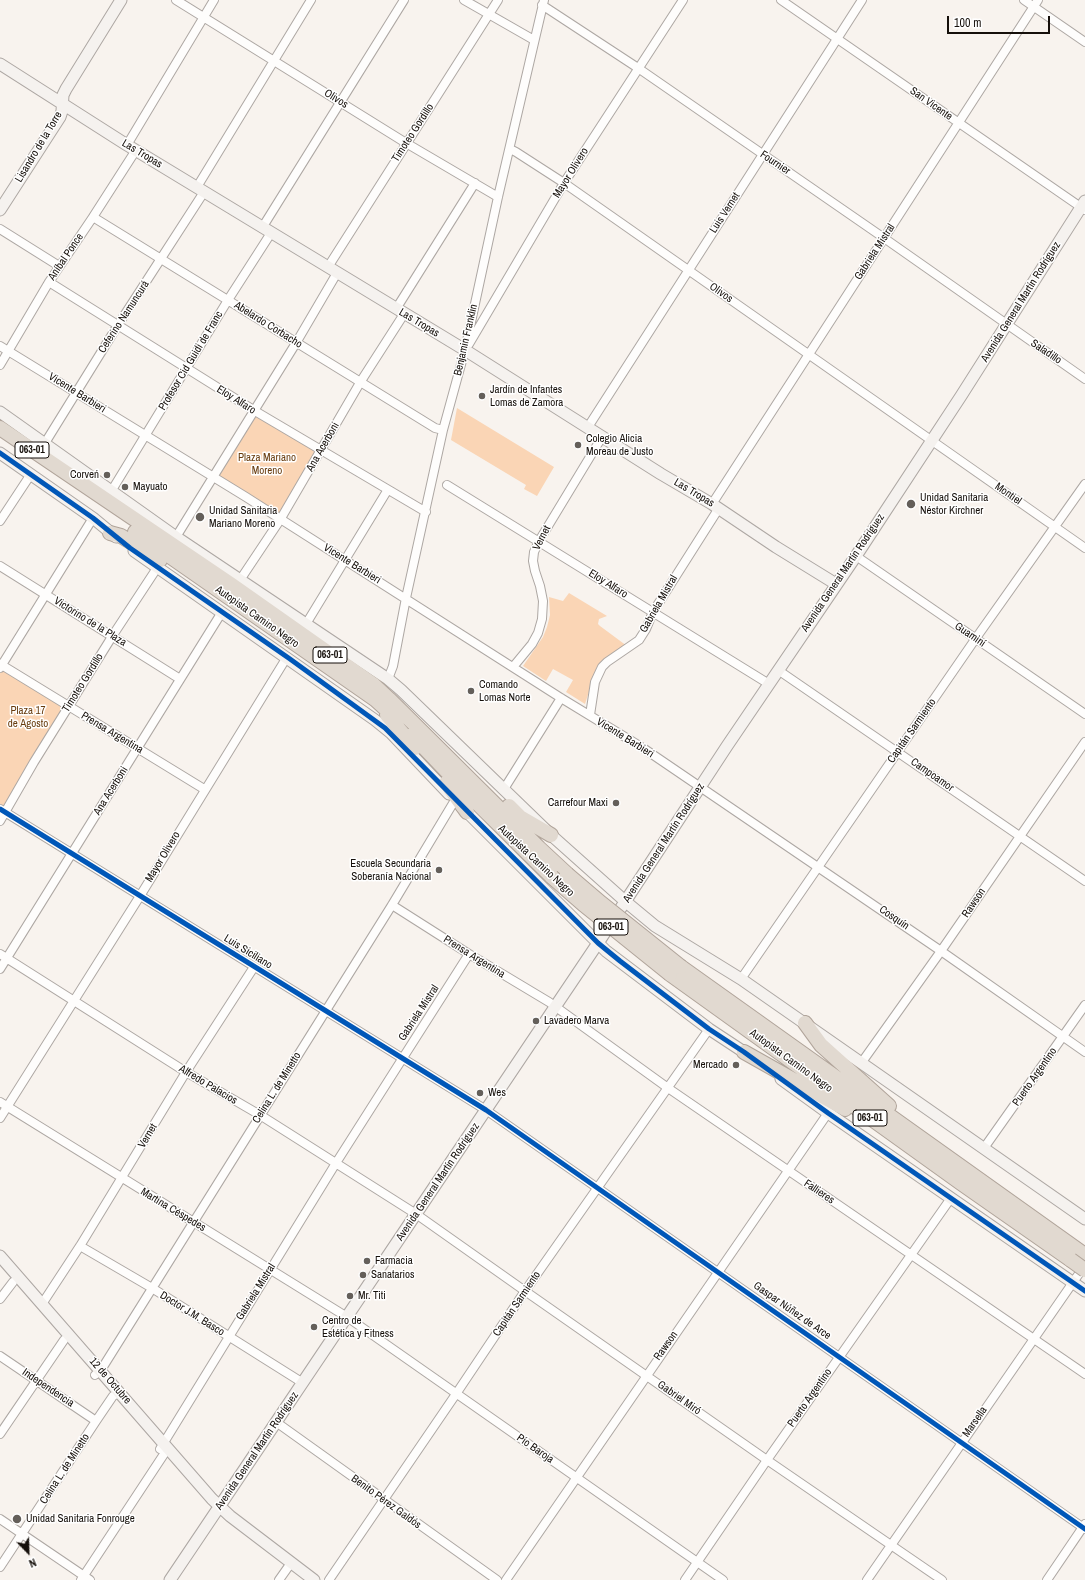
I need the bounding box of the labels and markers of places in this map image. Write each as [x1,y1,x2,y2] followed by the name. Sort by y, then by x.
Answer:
[490,383,563,409] place label: Jardín de Infantes Lomas de Zamora
[477,391,487,401] marker: Jardín de Infantes Lomas de Zamora
[586,432,653,458] place label: Colegio Alicia Moreau de Justo
[573,440,583,450] marker: Colegio Alicia Moreau de Justo
[70,468,99,482] place label: Corveń
[102,470,112,480] marker: Corveń
[133,480,168,494] place label: Mayuato
[120,482,130,492] marker: Mayuato
[920,491,988,517] place label: Unidad Sanitaria Néstor Kirchner
[905,498,917,510] marker: Unidad Sanitaria Néstor Kirchner
[209,504,277,530] place label: Unidad Sanitaria Mariano Moreno
[194,511,206,523] marker: Unidad Sanitaria Mariano Moreno
[479,678,531,704] place label: Comando Lomas Norte
[466,686,476,696] marker: Comando Lomas Norte
[548,796,608,810] place label: Carrefour Maxi
[611,798,621,808] marker: Carrefour Maxi
[350,857,431,883] place label: Escuela Secundaria Soberanía Nacional
[434,865,444,875] marker: Escuela Secundaria Soberanía Nacional
[544,1014,609,1028] place label: Lavadero Marva
[531,1016,541,1026] marker: Lavadero Marva
[693,1058,728,1072] place label: Mercado
[731,1060,741,1070] marker: Mercado
[488,1086,506,1100] place label: Wes
[475,1088,485,1098] marker: Wes
[375,1254,413,1268] place label: Farmacia
[362,1256,372,1266] marker: Farmacia
[371,1268,415,1282] place label: Sanatarios
[358,1270,368,1280] marker: Sanatarios
[358,1289,386,1303] place label: Mr. Titi
[345,1291,355,1301] marker: Mr. Titi
[322,1314,394,1340] place label: Centro de Estética y Fitness
[309,1322,319,1332] marker: Centro de Estética y Fitness
[26,1512,135,1526] place label: Unidad Sanitaria Fonrouge
[11,1513,23,1525] marker: Unidad Sanitaria Fonrouge

